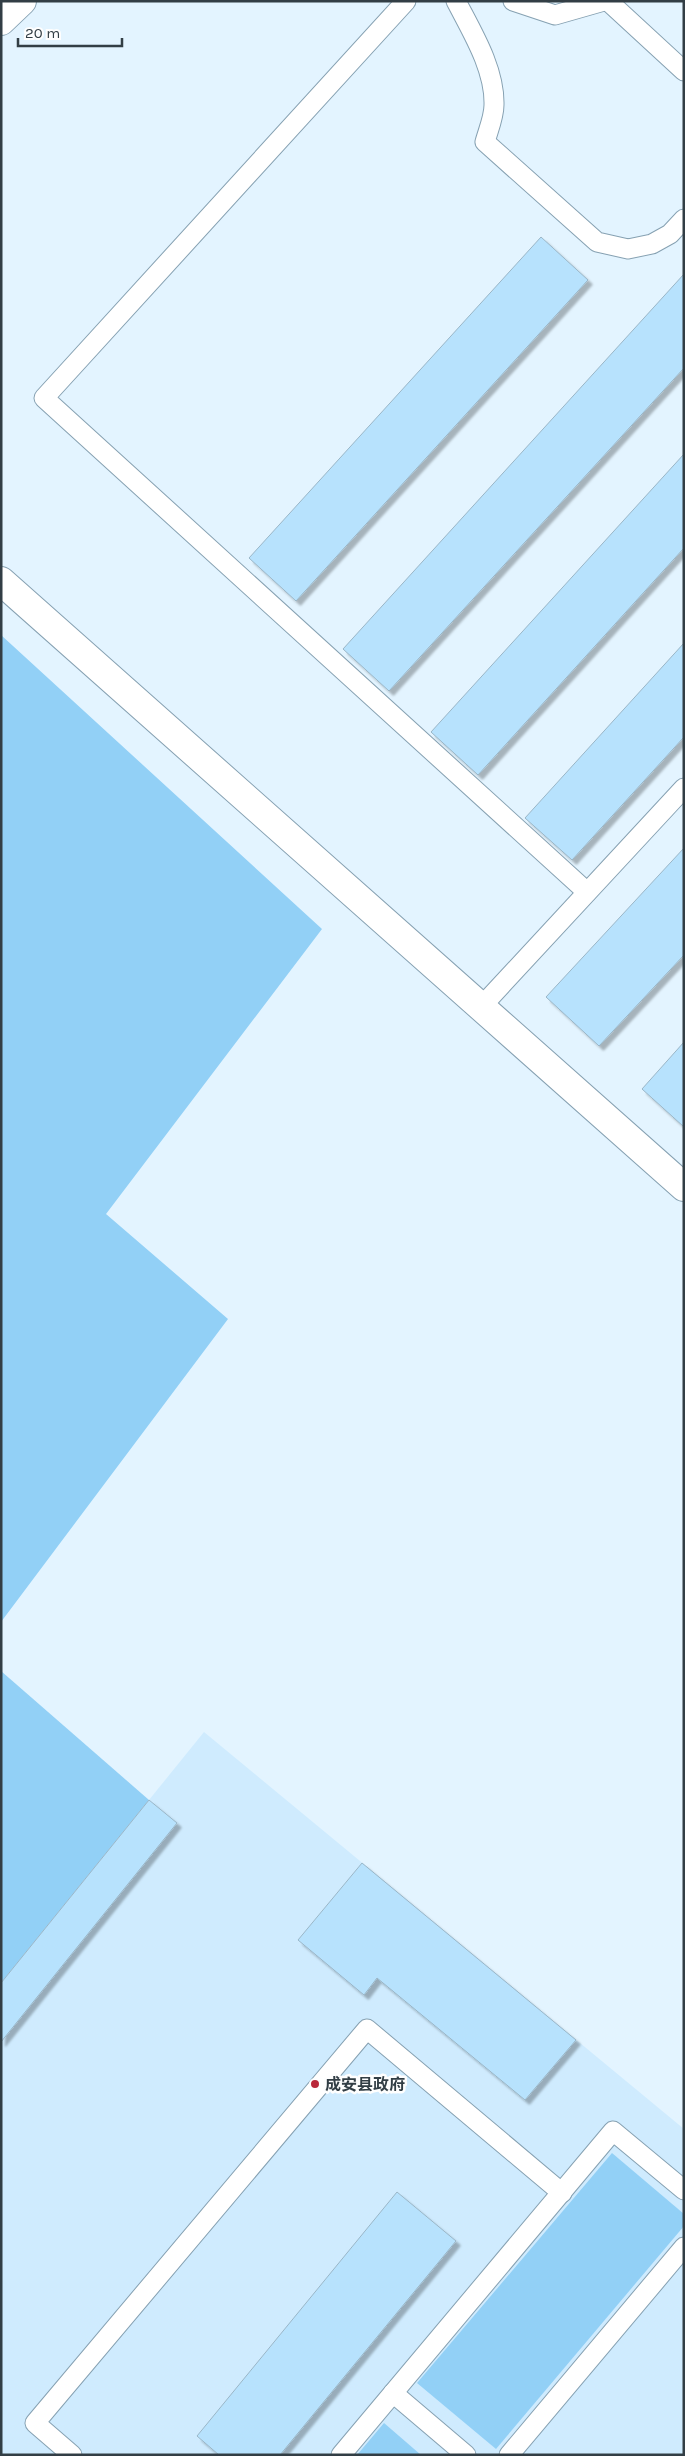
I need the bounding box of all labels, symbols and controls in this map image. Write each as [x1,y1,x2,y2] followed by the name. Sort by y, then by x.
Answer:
[18,15,121,47] scale bar
[25,24,60,42] text: 20 m
[325,2075,405,2094] place label: 成安县政府
[309,2078,321,2090] marker: 成安县政府

